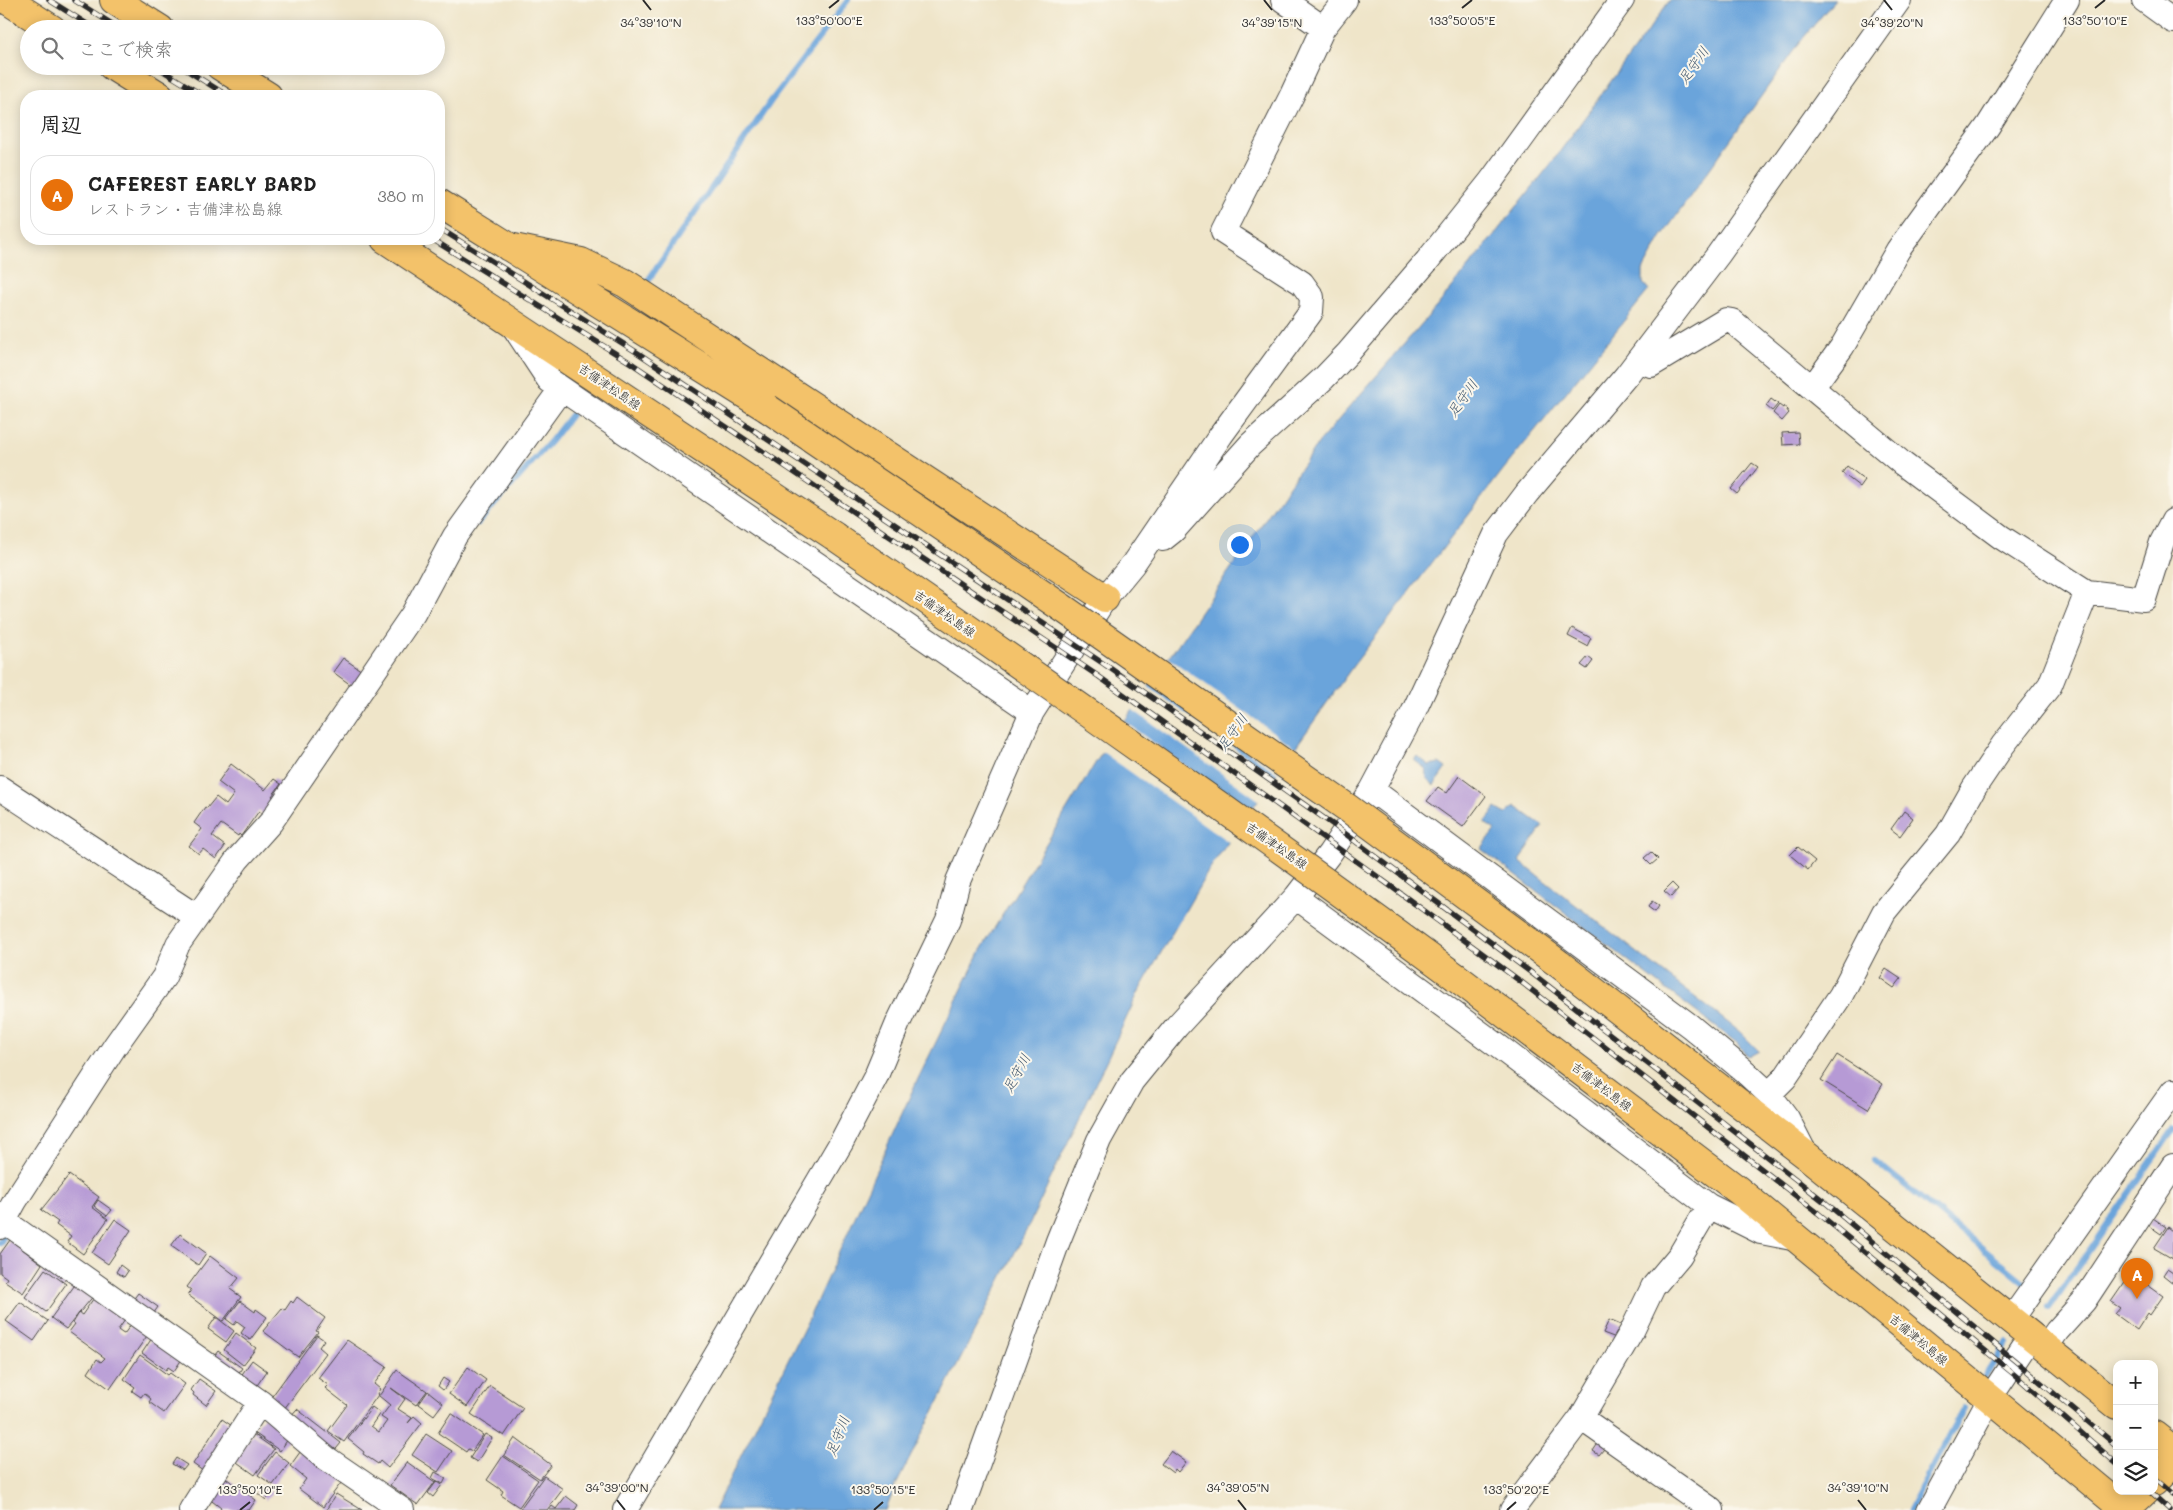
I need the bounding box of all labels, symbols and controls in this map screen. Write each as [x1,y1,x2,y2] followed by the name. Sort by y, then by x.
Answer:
[795,12,863,28] text: 133°50'00"E
[1429,12,1495,28] text: 133°50'05"E
[2063,12,2128,28] text: 133°50'10"E
[620,14,682,30] text: 34°39'10"N
[1242,14,1302,30] text: 34°39'15"N
[1861,14,1923,30] text: 34°39'20"N
[20,20,445,75] search box
[38,34,66,62] icon: search
[78,36,173,61] text: ここで検索
[1673,42,1713,88] water label: 足守川
[40,110,82,137] text: 周辺
[88,171,317,196] text: CAFEREST EARLY BARD
[51,185,63,206] text: A
[377,185,424,206] text: 380 m
[88,198,283,219] text: レストラン · 吉備津松島線
[576,359,644,413] street label: 吉備津松島線
[1442,375,1482,421] water label: 足守川
[1227,532,1253,558] your location
[911,586,979,640] street label: 吉備津松島線
[1212,709,1252,755] water label: 足守川
[1243,818,1311,872] street label: 吉備津松島線
[998,1050,1034,1096] water label: 足守川
[1568,1058,1636,1114] street label: 吉備津松島線
[2121,1258,2153,1299] pin: A
[1886,1310,1952,1368] street label: 吉備津松島線
[2113,1360,2158,1495] map controls
[2113,1360,2158,1405] button: +
[2113,1405,2158,1450] button: −
[821,1413,853,1459] water label: 足守川
[2113,1450,2158,1495] button: layers
[585,1479,649,1495] text: 34°39'00"N
[1207,1479,1269,1495] text: 34°39'05"N
[1827,1479,1889,1495] text: 34°39'10"N
[218,1481,283,1497] text: 133°50'10"E
[851,1481,915,1497] text: 133°50'15"E
[1483,1481,1549,1497] text: 133°50'20"E

